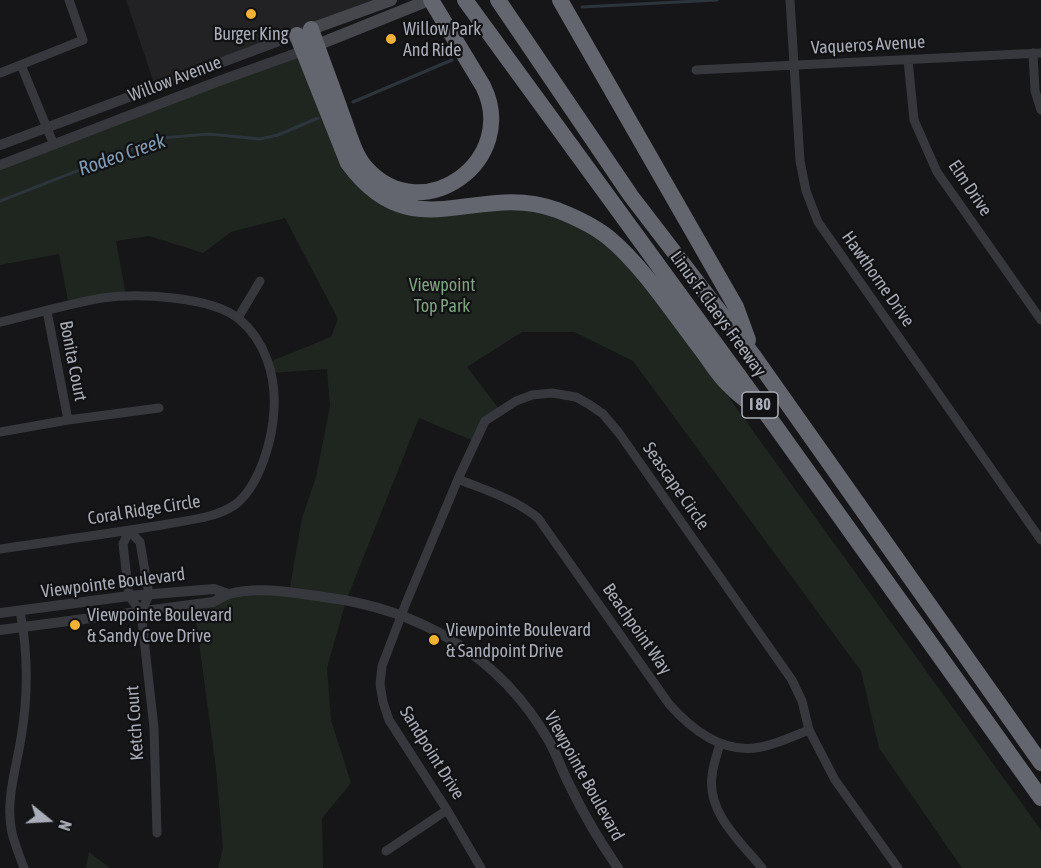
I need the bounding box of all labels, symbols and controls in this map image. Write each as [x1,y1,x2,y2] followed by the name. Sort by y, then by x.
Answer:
[244,7,258,21] marker: Burger King
[403,18,481,60] place label: Willow Park And Ride
[214,23,288,45] place label: Burger King
[810,31,926,59] street label: Vaqueros Avenue
[384,32,398,46] marker: Willow Park And Ride
[125,51,225,107] street label: Willow Avenue
[75,129,169,181] water label: Rodeo Creek
[943,156,997,220] street label: Elm Drive
[837,227,919,331] street label: Hawthorne Drive
[665,247,771,381] street label: Linus F. Claeys Freeway
[409,274,475,316] park label: Viewpoint Top Park
[55,319,91,403] street label: Bonita Court
[742,392,778,418] road number: I 80
[638,438,714,534] street label: Seascape Circle
[86,490,202,530] street label: Coral Ridge Circle
[40,563,186,603] street label: Viewpointe Boulevard
[598,579,676,679] street label: Beachpoint Way
[87,604,232,646] place label: Viewpointe Boulevard & Sandy Cove Drive
[68,618,82,632] marker: Viewpointe Boulevard & Sandy Cove Drive
[446,619,591,662] place label: Viewpointe Boulevard & Sandpoint Drive
[427,633,441,647] marker: Viewpointe Boulevard & Sandpoint Drive
[122,685,148,761] street label: Ketch Court
[395,702,469,804] street label: Sandpoint Drive
[539,707,629,845] street label: Viewpointe Boulevard
[18,790,78,850] north arrow
[55,818,75,833] text: N

